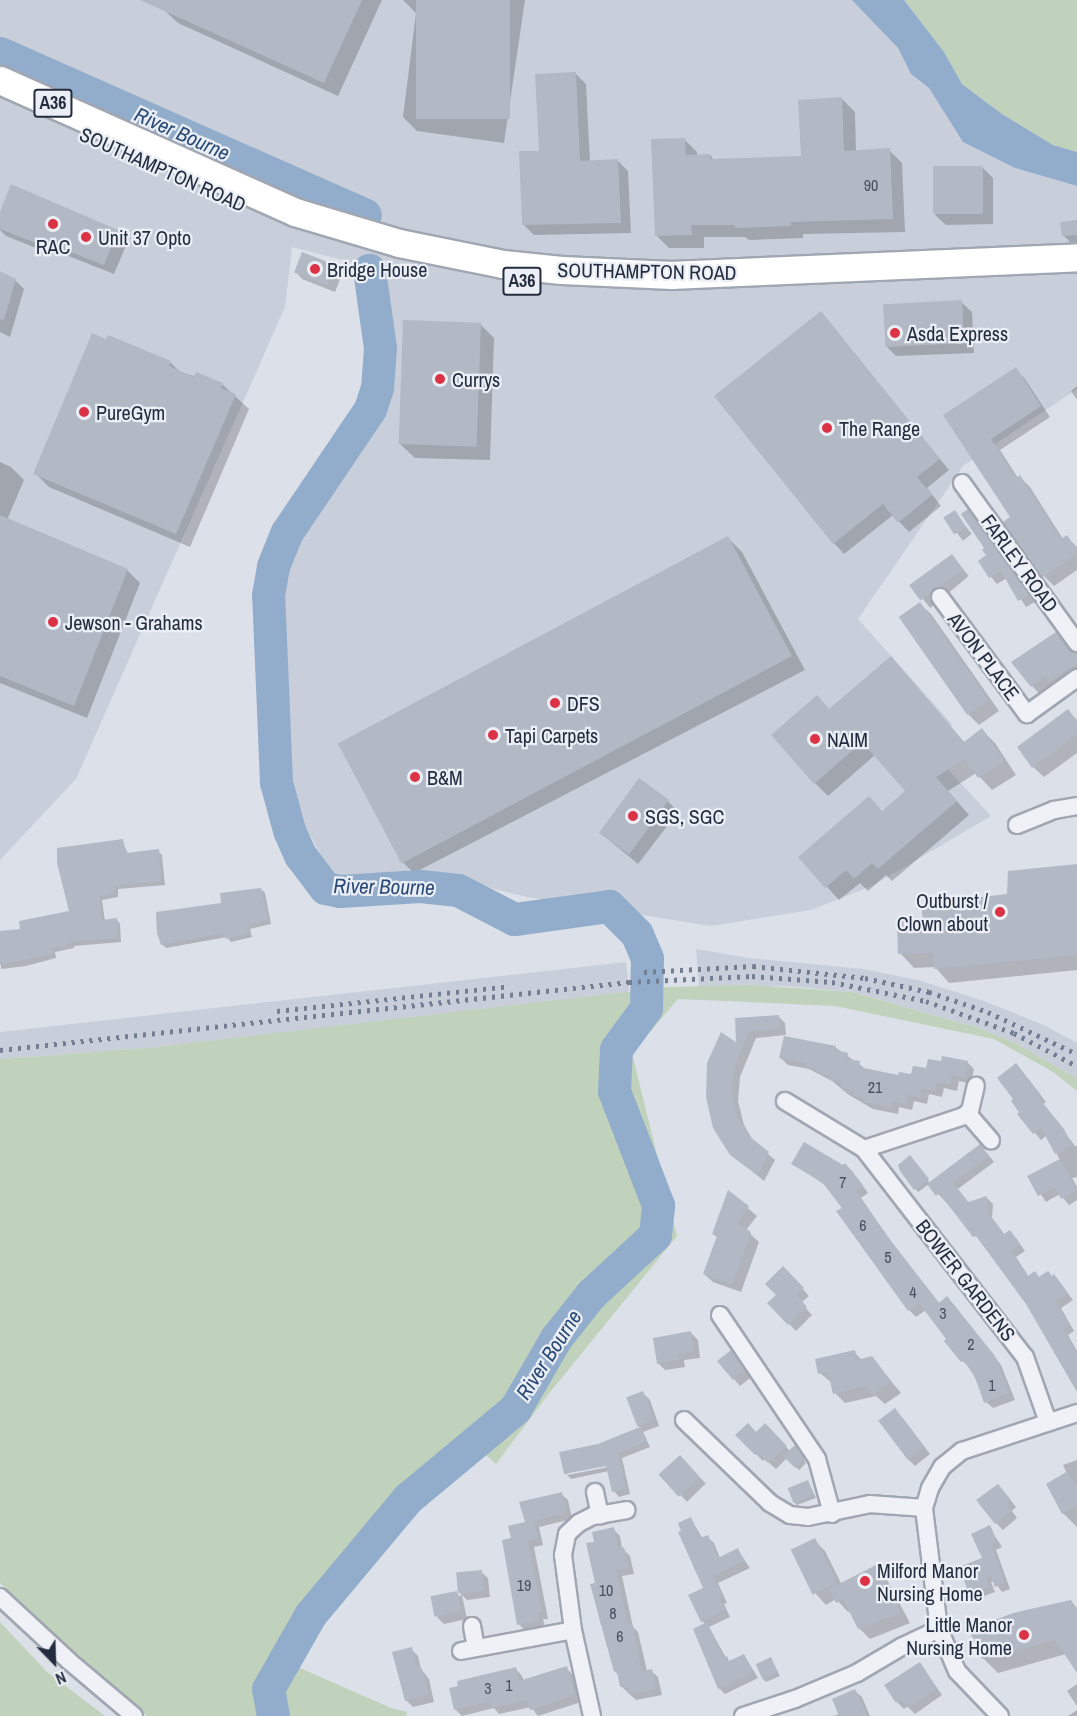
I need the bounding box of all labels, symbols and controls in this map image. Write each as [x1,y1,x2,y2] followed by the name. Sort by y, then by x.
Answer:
[32,88,74,118] road number: A36
[131,102,233,166] water label: River Bourne
[76,122,250,216] street label: SOUTHAMPTON ROAD
[864,175,878,195] house number: 90
[46,217,60,231] marker: RAC
[98,225,191,249] place label: Unit 37 Opto
[79,230,93,244] marker: Unit 37 Opto
[36,234,70,258] place label: RAC
[327,257,427,281] place label: Bridge House
[557,257,737,285] street label: SOUTHAMPTON ROAD
[308,262,322,276] marker: Bridge House
[501,266,543,296] road number: A36
[907,321,1008,345] place label: Asda Express
[888,326,902,340] marker: Asda Express
[452,367,500,391] place label: Currys
[433,372,447,386] marker: Currys
[96,400,165,424] place label: PureGym
[77,405,91,419] marker: PureGym
[839,416,920,440] place label: The Range
[820,421,834,435] marker: The Range
[977,509,1063,617] street label: FARLEY ROAD
[943,607,1025,705] street label: AVON PLACE
[65,610,203,634] place label: Jewson - Grahams
[46,615,60,629] marker: Jewson - Grahams
[567,691,600,715] place label: DFS
[548,696,562,710] marker: DFS
[505,723,598,747] place label: Tapi Carpets
[827,727,868,751] place label: NAIM
[486,728,500,742] marker: Tapi Carpets
[808,732,822,746] marker: NAIM
[427,765,463,789] place label: B&M
[408,770,422,784] marker: B&M
[645,804,724,828] place label: SGS, SGC
[626,809,640,823] marker: SGS, SGC
[333,874,435,900] water label: River Bourne
[897,888,988,935] place label: Outburst / Clown about
[993,905,1007,919] marker: Outburst / Clown about
[868,1077,882,1097] house number: 21
[839,1172,847,1192] house number: 7
[911,1214,1021,1346] street label: BOWER GARDENS
[859,1215,867,1235] house number: 6
[884,1247,892,1267] house number: 5
[909,1282,917,1302] house number: 4
[939,1303,947,1323] house number: 3
[511,1306,587,1404] water label: River Bourne
[967,1334,975,1354] house number: 2
[988,1375,996,1395] house number: 1
[877,1558,983,1605] place label: Milford Manor Nursing Home
[858,1574,872,1588] marker: Milford Manor Nursing Home
[517,1575,531,1595] house number: 19
[599,1580,613,1600] house number: 10
[609,1603,617,1623] house number: 8
[906,1612,1012,1659] place label: Little Manor Nursing Home
[616,1626,624,1646] house number: 6
[1017,1628,1031,1642] marker: Little Manor Nursing Home
[24,1632,84,1692] north arrow
[52,1667,70,1691] text: N
[505,1675,513,1695] house number: 1
[484,1678,492,1698] house number: 3

